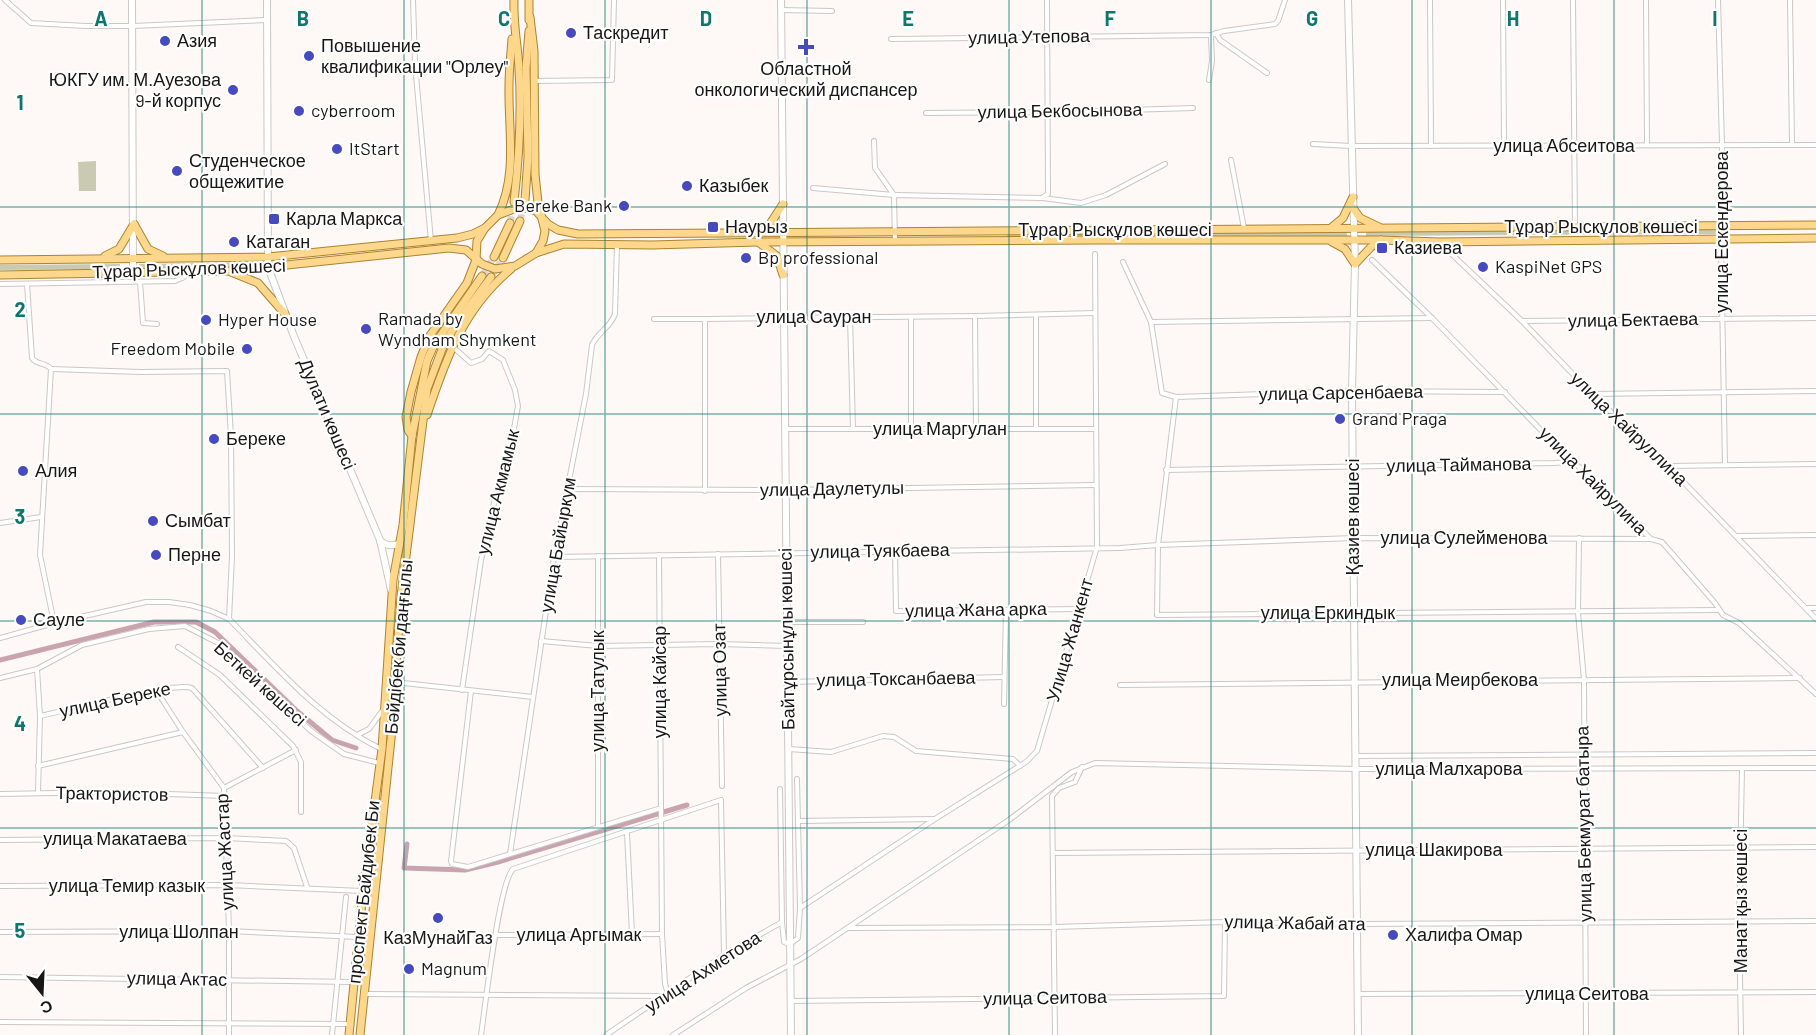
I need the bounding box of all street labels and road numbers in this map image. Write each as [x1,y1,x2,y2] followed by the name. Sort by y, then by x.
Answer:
[968,24,1091,48] street label: улица Утепова
[977,98,1144,122] street label: улица Бекбосынова
[1493,134,1636,156] street label: улица Абсеитова
[1710,150,1732,313] street label: улица Ескендерова
[1504,215,1698,237] street label: Тұрар Рыскұлов көшесі
[1018,218,1212,240] street label: Тұрар Рыскұлов көшесі
[92,254,286,282] street label: Тұрар Рыскұлов көшесі
[757,305,871,327] street label: улица Сауран
[1568,307,1699,331] street label: улица Бектаева
[295,355,361,472] street label: Дулати көшесі
[1566,367,1694,491] street label: улица Хайруллина
[1259,380,1424,404] street label: улица Сарсенбаева
[873,417,1007,439] street label: улица Маргулан
[1535,422,1653,540] street label: улица Хайрулина
[471,427,523,557] street label: улица Акмамык
[1386,452,1533,476] street label: улица Тайманова
[1341,458,1363,576] street label: Қазиев көшесі
[534,475,580,614] street label: улица Байыркум
[760,476,904,500] street label: улица Даулетулы
[1381,526,1548,548] street label: улица Сулейменова
[810,538,951,562] street label: улица Туякбаева
[773,548,799,730] street label: Байтұрсынұлы көшесі
[379,559,417,735] street label: Бәйдібек би даңғылы
[1041,575,1097,704] street label: Улица Жанкент
[905,597,1048,621] street label: улица Жана арка
[1261,601,1395,623] street label: улица Еркиндык
[707,623,731,717] street label: улица Озат
[648,626,670,738] street label: улица Кайсар
[586,630,608,752] street label: улица Татулык
[210,636,311,730] street label: Беткей көшесі
[816,666,977,690] street label: улица Токсанбаева
[1382,668,1539,690] street label: улица Меирбекова
[57,677,172,722] street label: улица Береке
[1570,725,1596,922] street label: улица Бекмурат батыра
[1376,757,1523,779] street label: улица Малхарова
[55,781,169,805] street label: Трактористов
[210,793,238,911] street label: улица Жастар
[342,799,384,985] street label: проспект Байдибек Би
[43,827,188,849] street label: улица Макатаева
[1729,829,1751,973] street label: Манат қыз көшесі
[1366,838,1503,860] street label: улица Шакирова
[49,874,205,896] street label: улица Темир казык
[1224,910,1367,934] street label: улица Жабай ата
[119,920,239,942] street label: улица Шолпан
[517,923,642,945] street label: улица Аргымак
[641,925,765,1017] street label: улица Ахметова
[127,966,227,990] street label: улица Актас
[1525,982,1650,1004] street label: улица Сеитова
[983,985,1108,1009] street label: улица Сеитова

